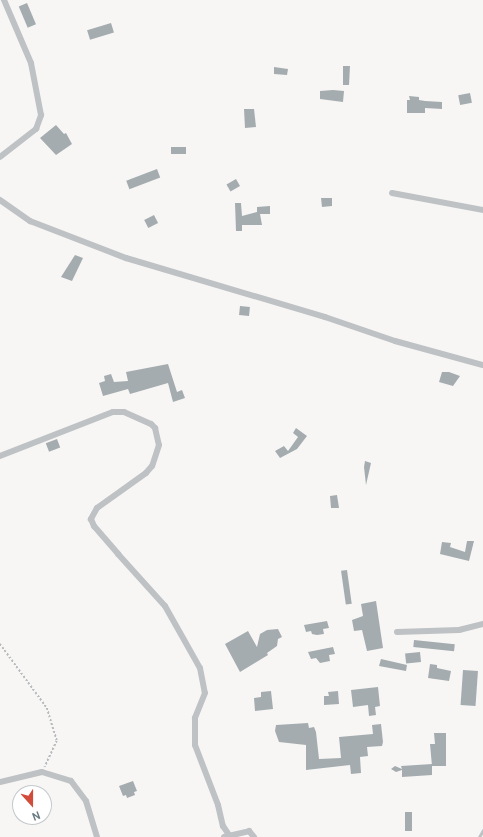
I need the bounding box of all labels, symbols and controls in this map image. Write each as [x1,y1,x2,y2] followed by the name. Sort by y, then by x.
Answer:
[12,785,52,825] north arrow
[30,807,42,823] text: N

